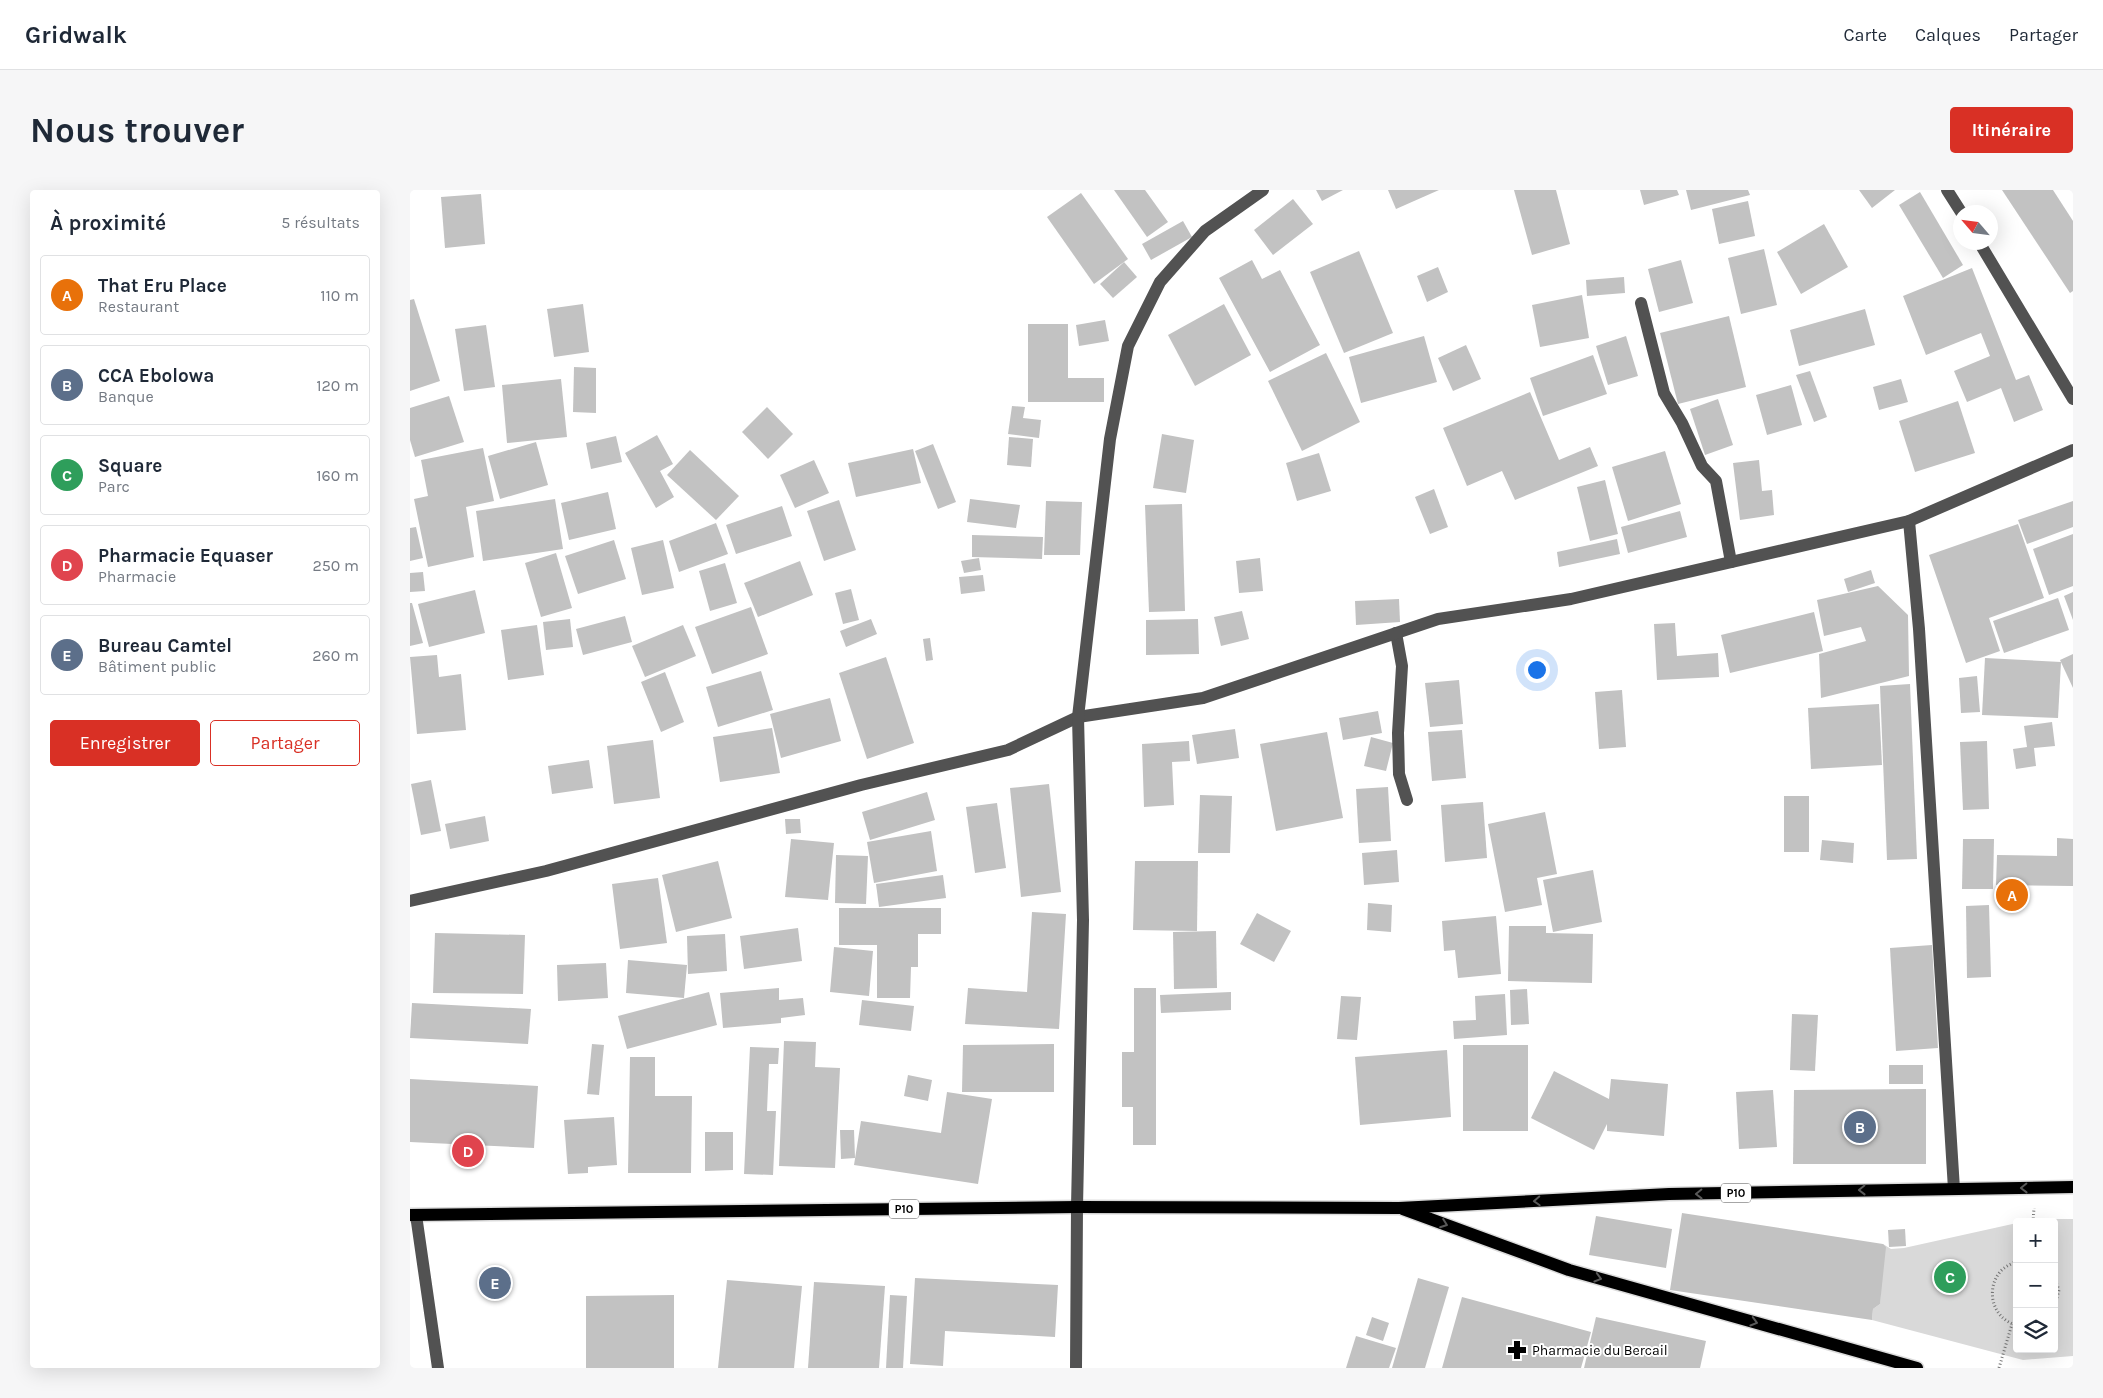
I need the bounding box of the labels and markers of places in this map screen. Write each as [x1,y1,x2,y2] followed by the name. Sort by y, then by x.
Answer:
[1996,876,2028,914] pin: A
[1844,1108,1876,1146] pin: B
[452,1132,484,1170] pin: D
[1934,1258,1966,1296] pin: C
[479,1264,511,1302] pin: E
[1506,1339,1528,1361] pharmacy icon: Pharmacie du Bercail
[1532,1342,1668,1359] place label: Pharmacie du Bercail

